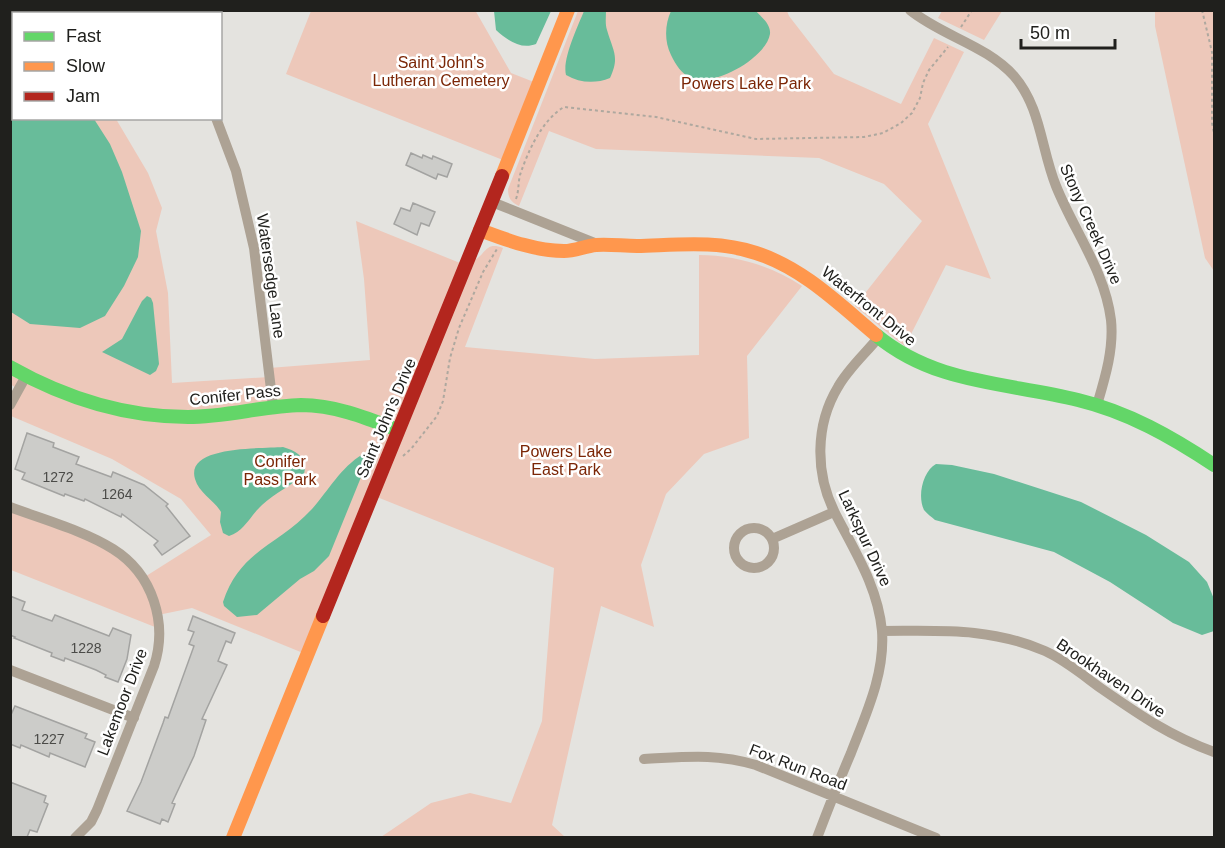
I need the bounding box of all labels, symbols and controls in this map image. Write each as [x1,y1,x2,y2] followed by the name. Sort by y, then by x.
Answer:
[12,12,222,120] legend
[1021,12,1116,50] scale bar
[1030,23,1070,43] text: 50 m
[66,26,101,46] text: Fast
[373,54,509,89] park label: Saint John's Lutheran Cemetery
[66,56,106,76] text: Slow
[681,75,812,92] park label: Powers Lake Park
[66,86,100,106] text: Jam
[1057,161,1125,287] street label: Stony Creek Drive
[254,213,288,340] street label: Watersedge Lane
[819,263,919,349] street label: Waterfront Drive
[353,355,419,480] street label: Saint John's Drive
[189,382,281,408] street label: Conifer Pass
[520,443,612,478] park label: Powers Lake East Park
[244,453,317,488] park label: Conifer Pass Park
[42,469,74,485] house number: 1272
[101,486,133,502] house number: 1264
[835,487,895,589] street label: Larkspur Drive
[1054,635,1169,721] street label: Brookhaven Drive
[70,640,102,656] house number: 1228
[94,646,150,758] street label: Lakemoor Drive
[33,731,65,747] house number: 1227
[747,741,849,793] street label: Fox Run Road

